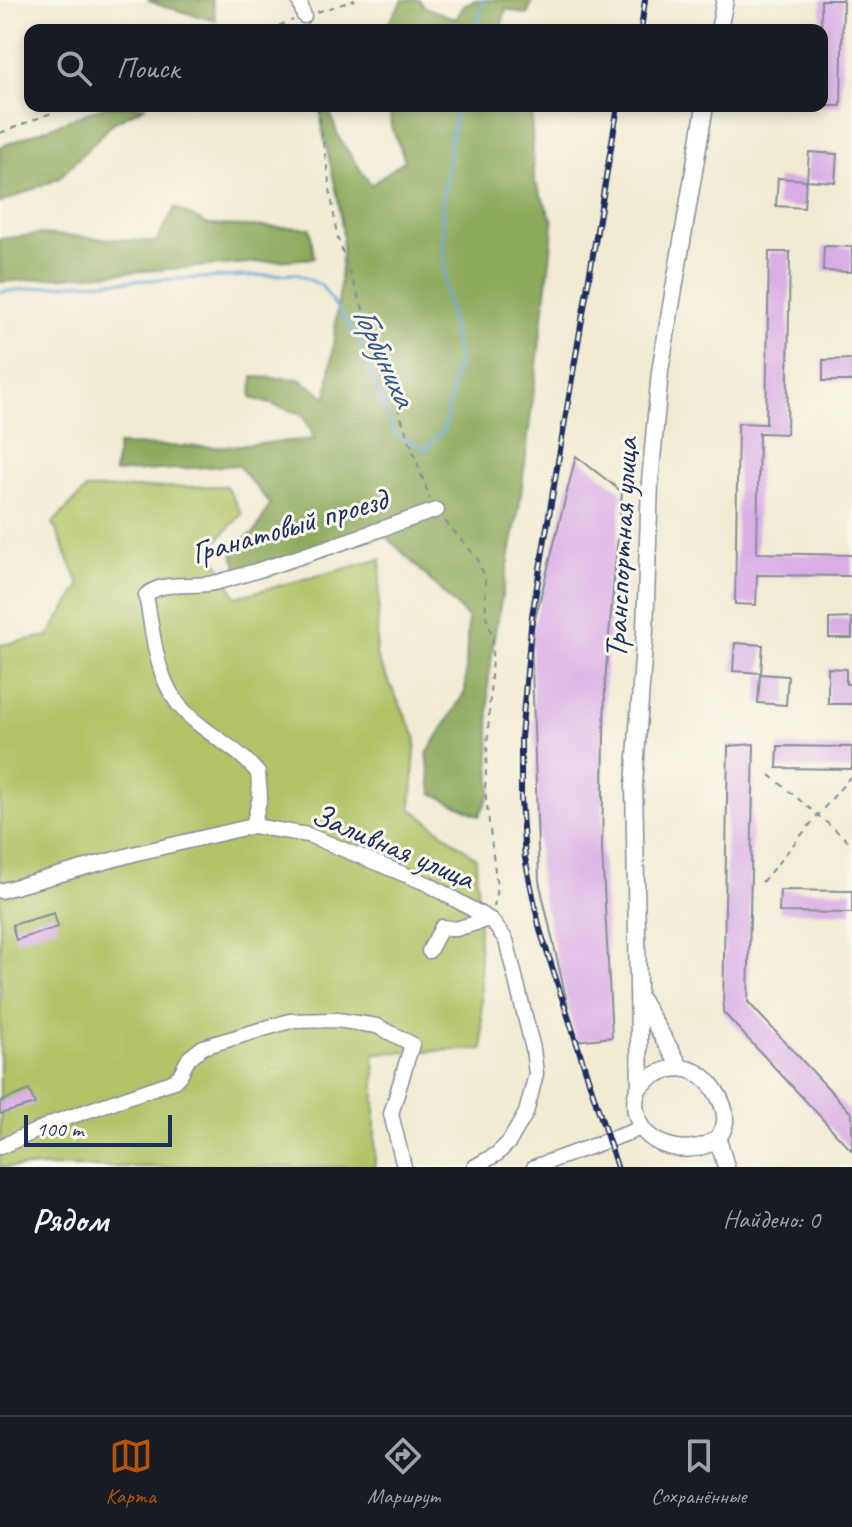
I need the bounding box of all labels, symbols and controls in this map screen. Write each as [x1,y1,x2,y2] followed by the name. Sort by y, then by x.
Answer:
[24,24,828,112] search box
[52,46,96,90] icon: search
[116,49,179,87] text: Поиск
[343,299,428,416] water label: Горбуниха
[595,435,647,659] street label: Транспортная улица
[186,478,394,573] street label: Гранатовый проезд
[306,793,482,899] street label: Заливная улица
[24,1111,172,1147] scale bar
[36,1115,83,1143] text: 100 m
[32,1198,108,1241] text: Рядом
[723,1203,820,1236] text: Найдено: 0
[106,1434,156,1510] tab: Карта
[367,1434,440,1510] tab: Маршрут
[651,1434,746,1510] tab: Сохранённые

